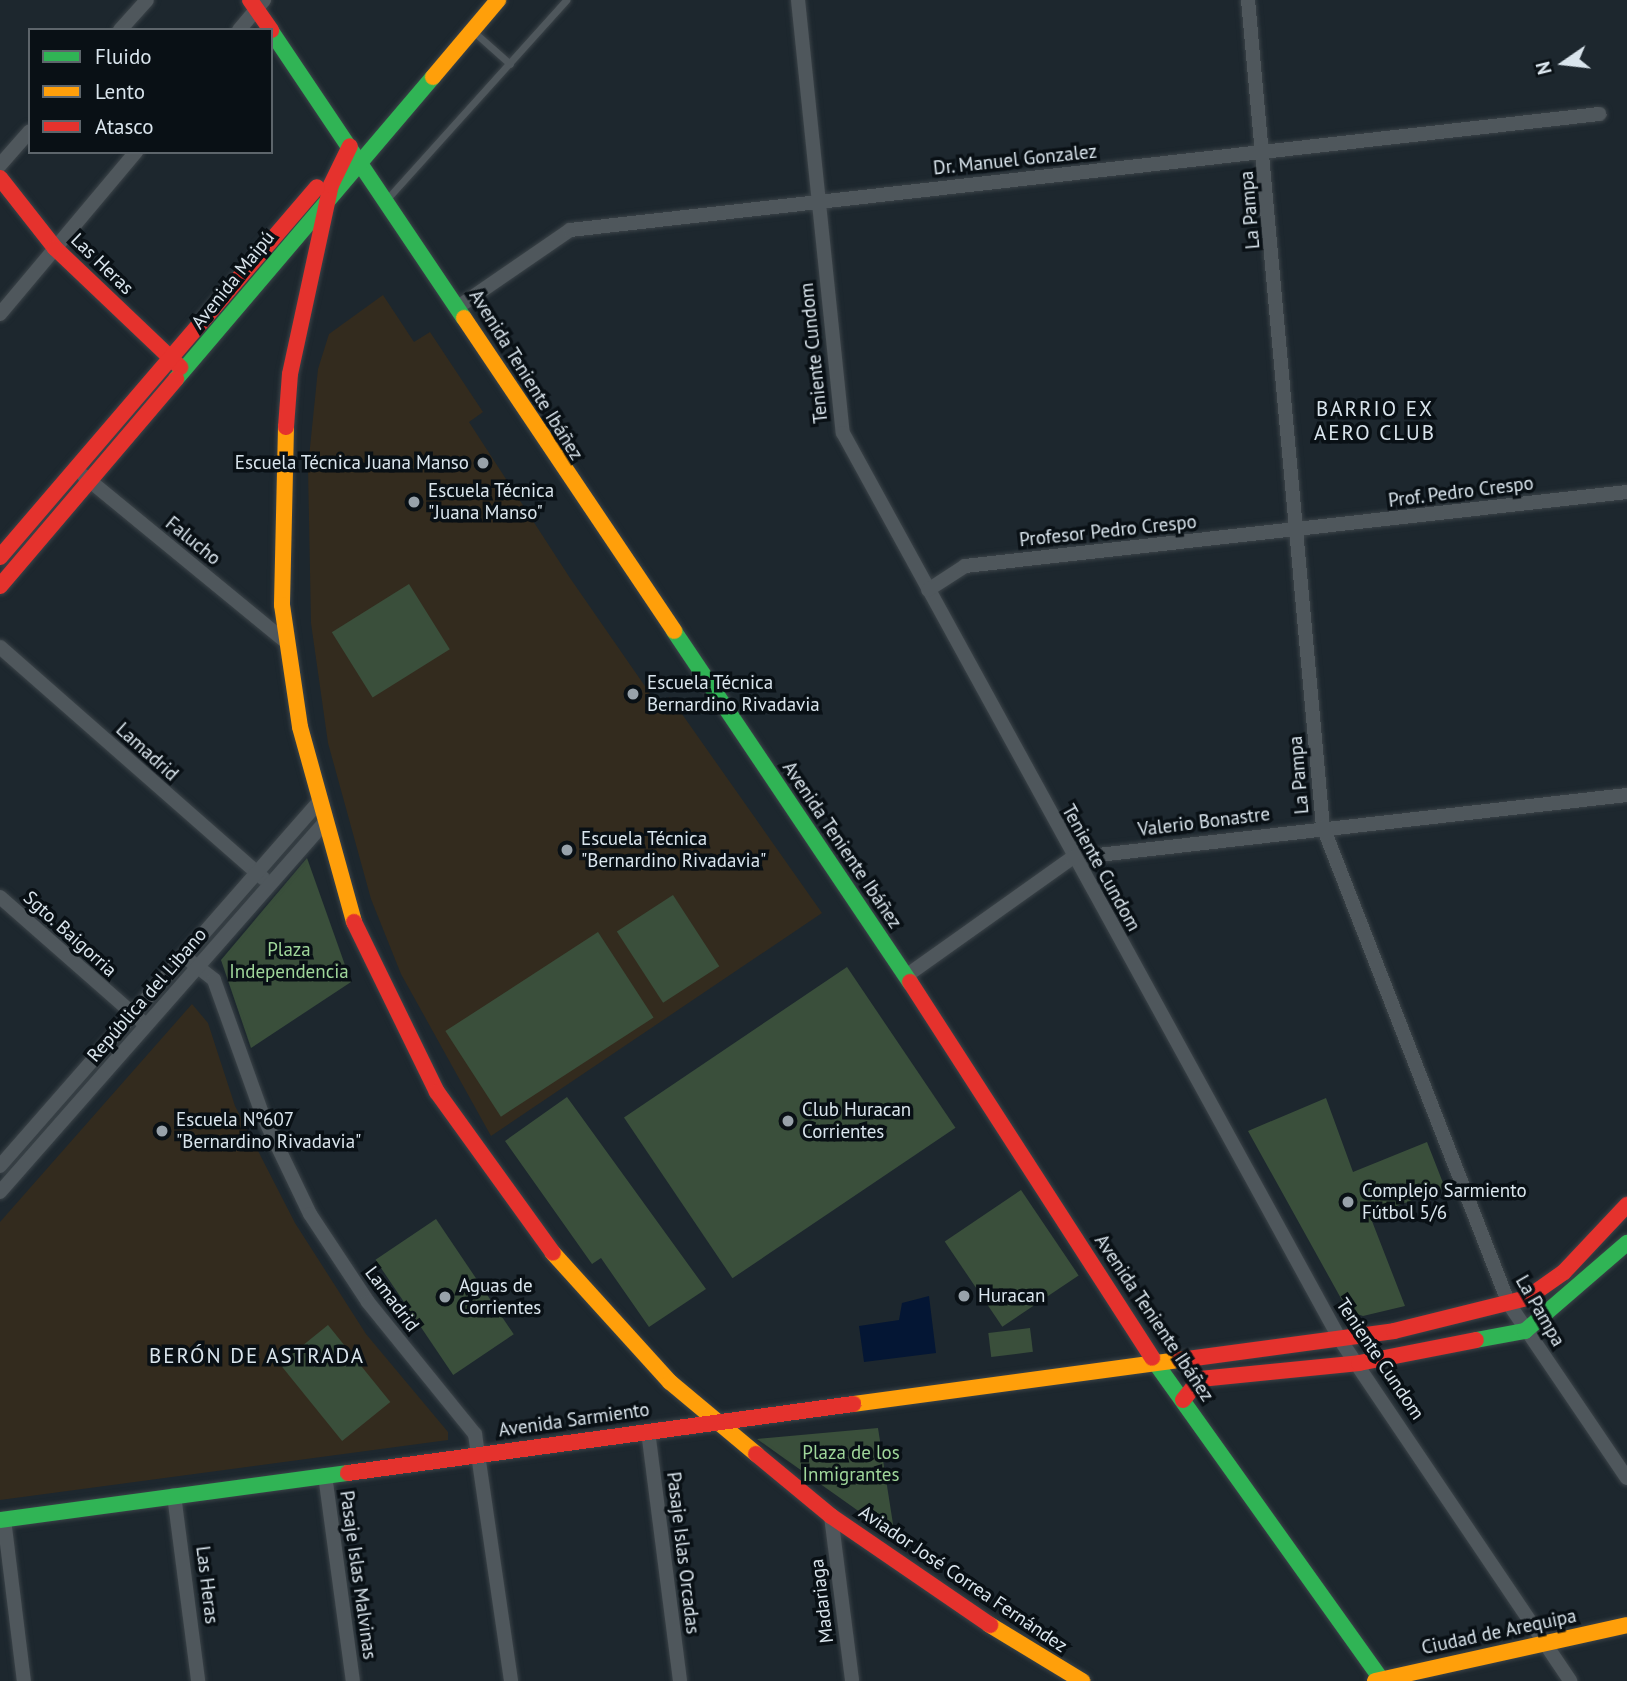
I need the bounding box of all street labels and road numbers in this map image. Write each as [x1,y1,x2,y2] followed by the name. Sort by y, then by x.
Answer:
[931,140,1099,180] street label: Dr. Manuel Gonzalez
[1235,170,1265,250] street label: La Pampa
[187,226,279,334] street label: Avenida Maipú
[66,229,138,299] street label: Las Heras
[795,282,833,424] street label: Teniente Cundom
[464,285,588,465] street label: Avenida Teniente Ibáñez
[1386,472,1536,512] street label: Prof. Pedro Crespo
[1018,510,1198,552] street label: Profesor Pedro Crespo
[161,512,225,570] street label: Falucho
[111,718,183,786] street label: Lamadrid
[1284,735,1314,815] street label: La Pampa
[777,757,907,933] street label: Avenida Teniente Ibáñez
[1057,801,1145,935] street label: Teniente Cundom
[1137,803,1271,841] street label: Valerio Bonastre
[18,886,122,982] street label: Sgto. Baigorria
[83,923,211,1067] street label: República del Libano
[1089,1230,1219,1406] street label: Avenida Teniente Ibáñez
[360,1262,424,1336] street label: Lamadrid
[1511,1271,1569,1351] street label: La Pampa
[1331,1294,1429,1424] street label: Teniente Cundom
[497,1398,651,1442] street label: Avenida Sarmiento
[662,1471,704,1635] street label: Pasaje Islas Orcadas
[335,1489,381,1661] street label: Pasaje Islas Malvinas
[855,1501,1071,1657] street label: Aviador José Correa Fernández
[191,1545,223,1625] street label: Las Heras
[806,1558,838,1644] street label: Madariaga
[1419,1604,1579,1660] street label: Ciudad de Arequipa

